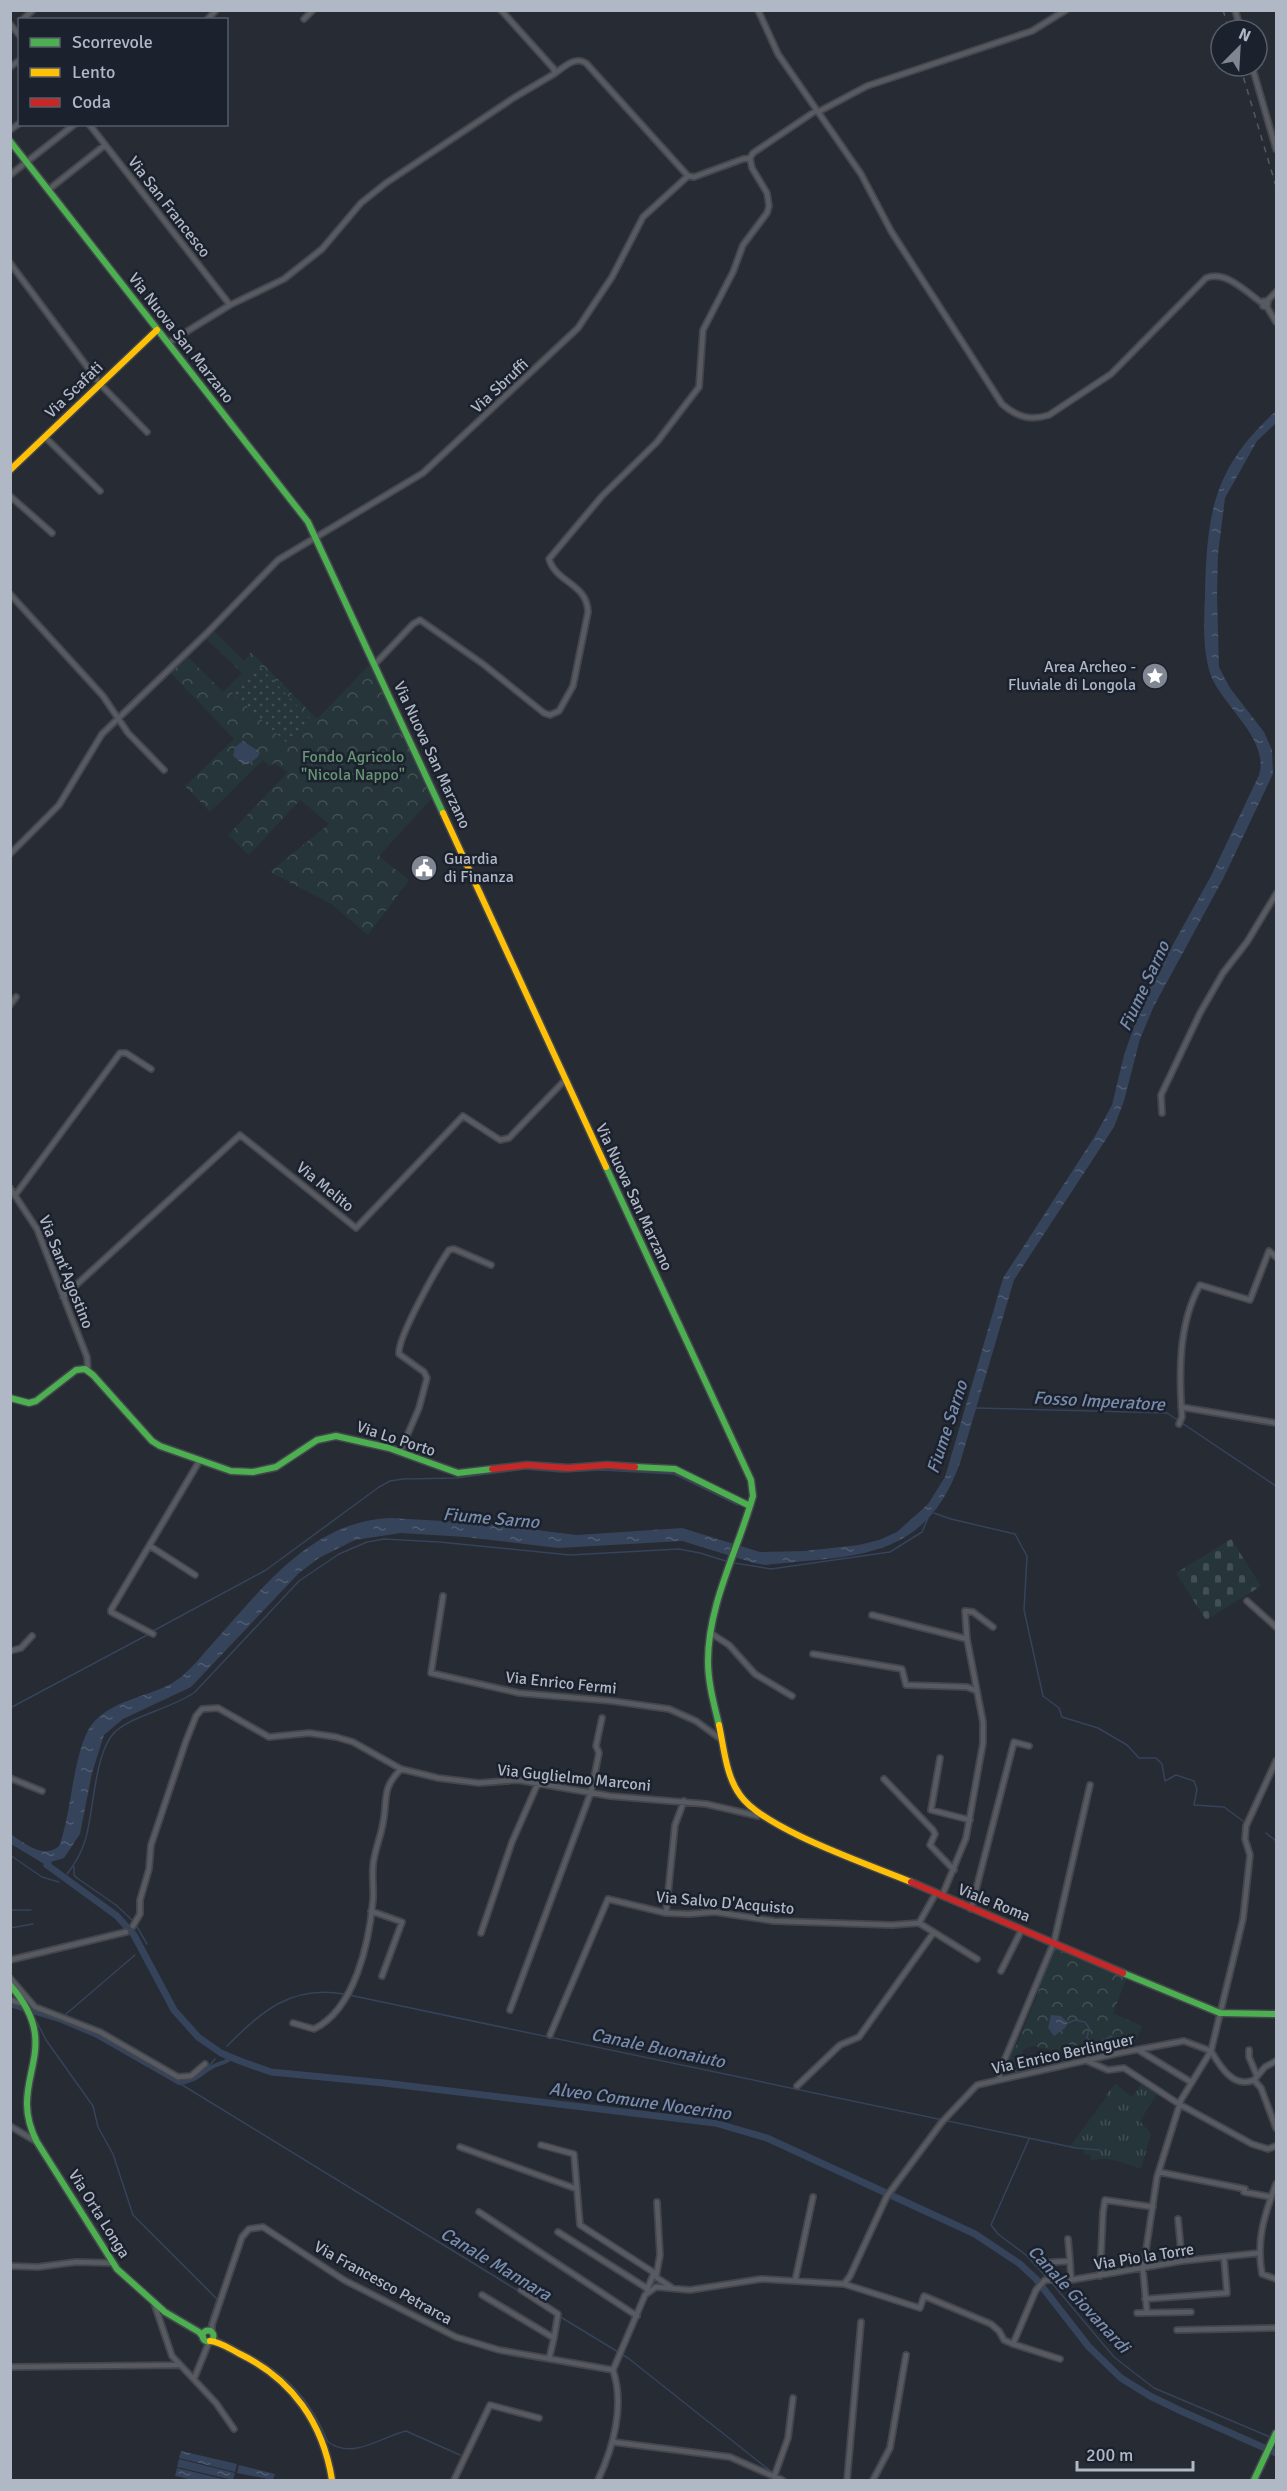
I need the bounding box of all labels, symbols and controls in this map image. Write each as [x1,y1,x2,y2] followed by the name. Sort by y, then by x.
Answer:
[18,18,228,126] legend
[1209,18,1269,78] north arrow
[1236,24,1254,47] text: N
[72,31,153,53] text: Scorrevole
[72,61,115,83] text: Lento
[72,91,111,113] text: Coda
[123,152,215,262] street label: Via San Francesco
[124,269,238,407] street label: Via Nuova San Marzano
[467,354,533,418] street label: Via Sbruffi
[41,357,107,423] street label: Via Scafati
[1008,657,1136,695] place label: Area Archeo - Fluviale di Longola
[1140,661,1170,691] place icon: Area Archeo - Fluviale di Longola
[389,678,475,832] street label: Via Nuova San Marzano
[301,747,405,785] park label: Fondo Agricolo "Nicola Nappo"
[444,849,514,887] place label: Guardia di Finanza
[409,853,439,883] public building icon: Guardia di Finanza
[1114,936,1175,1034] water label: Fiume Sarno
[591,1120,677,1274] street label: Via Nuova San Marzano
[292,1158,358,1216] street label: Via Melito
[34,1212,98,1332] street label: Via Sant'Agostino
[922,1376,973,1476] water label: Fiume Sarno
[1033,1387,1166,1415] water label: Fosso Imperatore
[354,1417,438,1461] street label: Via Lo Porto
[442,1503,542,1533] water label: Fiume Sarno
[504,1667,618,1699] street label: Via Enrico Fermi
[496,1760,652,1796] street label: Via Guglielmo Marconi
[955,1879,1033,1927] street label: Viale Roma
[655,1887,795,1919] street label: Via Salvo D'Acquisto
[589,2023,728,2073] water label: Canale Buonaiuto
[990,2029,1136,2079] street label: Via Enrico Berlinguer
[548,2077,734,2125] water label: Alveo Comune Nocerino
[64,2166,134,2262] street label: Via Orta Longa
[437,2222,556,2306] water label: Canale Mannara
[310,2237,456,2329] street label: Via Francesco Petrarca
[1093,2239,1195,2275] street label: Via Pio la Torre
[1023,2240,1136,2359] water label: Canale Giovanardi
[1077,2434,1192,2472] scale bar
[1086,2444,1133,2466] text: 200 m

